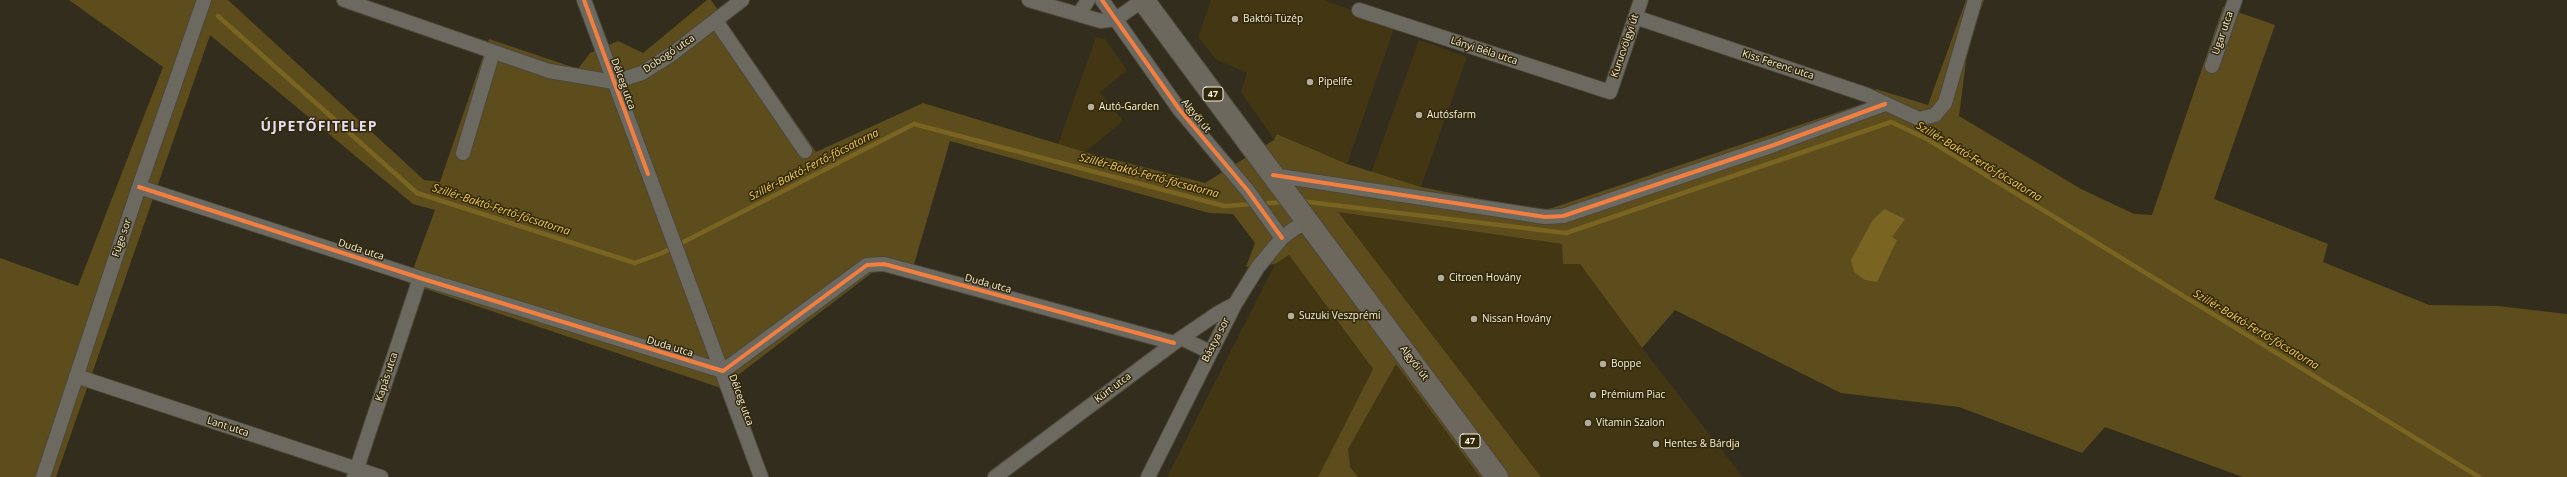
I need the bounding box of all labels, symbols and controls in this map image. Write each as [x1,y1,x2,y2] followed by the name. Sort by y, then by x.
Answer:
[2210,10,2236,56] street label: Ugar utca
[1243,13,1303,25] place label: Baktói Tüzép
[1609,13,1641,79] street label: Kurucvölgyi út
[1230,14,1240,24] marker: Baktói Tüzép
[641,32,697,76] street label: Dobogó utca
[1449,35,1519,67] street label: Lányi Béla utca
[1741,48,1815,82] street label: Kiss Ferenc utca
[608,57,638,111] street label: Délceg utca
[1318,76,1352,88] place label: Pipelife
[1305,77,1315,87] marker: Pipelife
[1203,87,1223,101] road number: 47
[1179,97,1213,135] street label: Algyői út
[1099,101,1159,113] place label: Autó-Garden
[1086,102,1096,112] marker: Autó-Garden
[1427,109,1476,121] place label: Autósfarm
[1414,110,1424,120] marker: Autósfarm
[261,119,377,135] district label: ÚJPETŐFITELEP
[1914,119,2044,205] water label: Szillér-Baktó-Fertő-főcsatorna
[747,126,881,204] water label: Szillér-Baktó-Fertő-főcsatorna
[1078,151,1220,201] water label: Szillér-Baktó-Fertő-főcsatorna
[430,181,572,239] water label: Szillér-Baktó-Fertő-főcsatorna
[110,217,134,259] street label: Füge sor
[336,237,386,263] street label: Duda utca
[963,272,1013,296] street label: Duda utca
[1449,272,1521,284] place label: Citroen Hovány
[1436,273,1446,283] marker: Citroen Hovány
[2191,287,2321,373] water label: Szillér-Baktó-Fertő-főcsatorna
[1299,310,1380,322] place label: Suzuki Veszprémi
[1286,311,1296,321] marker: Suzuki Veszprémi
[1482,313,1551,325] place label: Nissan Hovány
[1469,314,1479,324] marker: Nissan Hovány
[1200,316,1232,364] street label: Bástya sor
[645,334,695,360] street label: Duda utca
[1397,343,1431,383] street label: Algyői út
[373,351,401,403] street label: Kapás utca
[1611,358,1641,370] place label: Boppe
[1598,359,1608,369] marker: Boppe
[1092,370,1134,406] street label: Kürt utca
[726,373,756,427] street label: Délceg utca
[1601,389,1665,401] place label: Prémium Piac
[1588,390,1598,400] marker: Prémium Piac
[206,415,250,439] street label: Lant utca
[1596,417,1665,429] place label: Vitamin Szalon
[1583,418,1593,428] marker: Vitamin Szalon
[1460,434,1480,448] road number: 47
[1664,438,1740,450] place label: Hentes & Bárdja
[1651,439,1661,449] marker: Hentes & Bárdja

